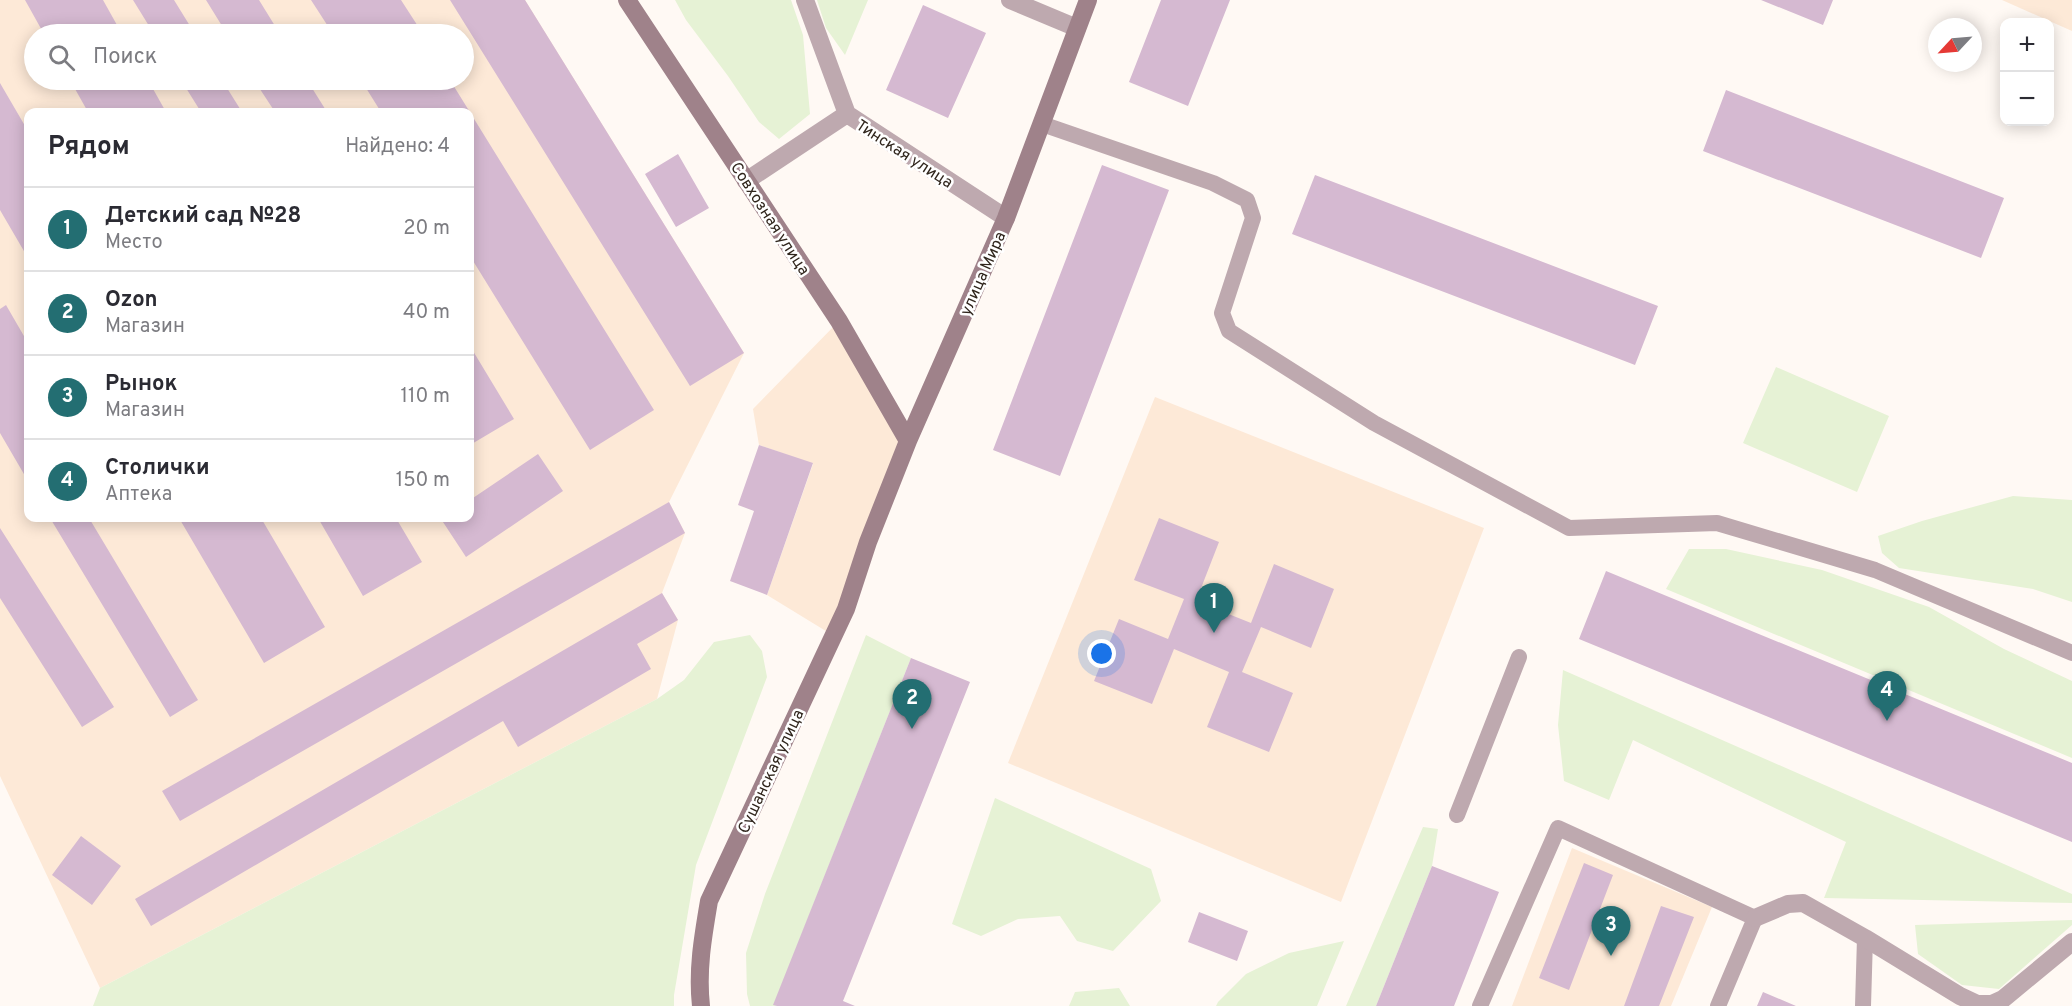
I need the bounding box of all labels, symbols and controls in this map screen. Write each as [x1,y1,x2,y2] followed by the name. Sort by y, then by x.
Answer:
[1928,18,1982,72] north arrow
[2000,18,2054,126] map controls
[2000,18,2054,72] button: +
[24,24,474,90] search box
[45,41,78,74] icon: search
[93,44,157,71] text: Поиск
[2000,72,2054,126] button: −
[852,116,956,193] street label: Тинская улица
[48,131,130,164] text: Рядом
[345,134,450,160] text: Найдено: 4
[725,159,813,279] street label: Совхозная улица
[105,203,301,230] text: Детский сад №28
[64,216,72,242] text: 1
[403,216,450,242] text: 20 m
[956,229,1011,319] street label: улица Мира
[105,230,163,256] text: Место
[105,287,158,314] text: Ozon
[61,300,74,326] text: 2
[403,300,450,326] text: 40 m
[105,314,185,340] text: Магазин
[105,371,178,398] text: Рынок
[62,384,74,410] text: 3
[401,384,450,410] text: 110 m
[105,398,185,424] text: Магазин
[105,455,210,482] text: Столички
[61,468,74,494] text: 4
[396,468,450,494] text: 150 m
[105,482,172,508] text: Аптека
[1194,584,1234,633] pin: 1
[1087,639,1116,668] your location
[1868,672,1906,721] pin: 4
[892,680,932,729] pin: 2
[734,707,809,837] street label: Сушанская улица
[1592,906,1630,956] pin: 3

